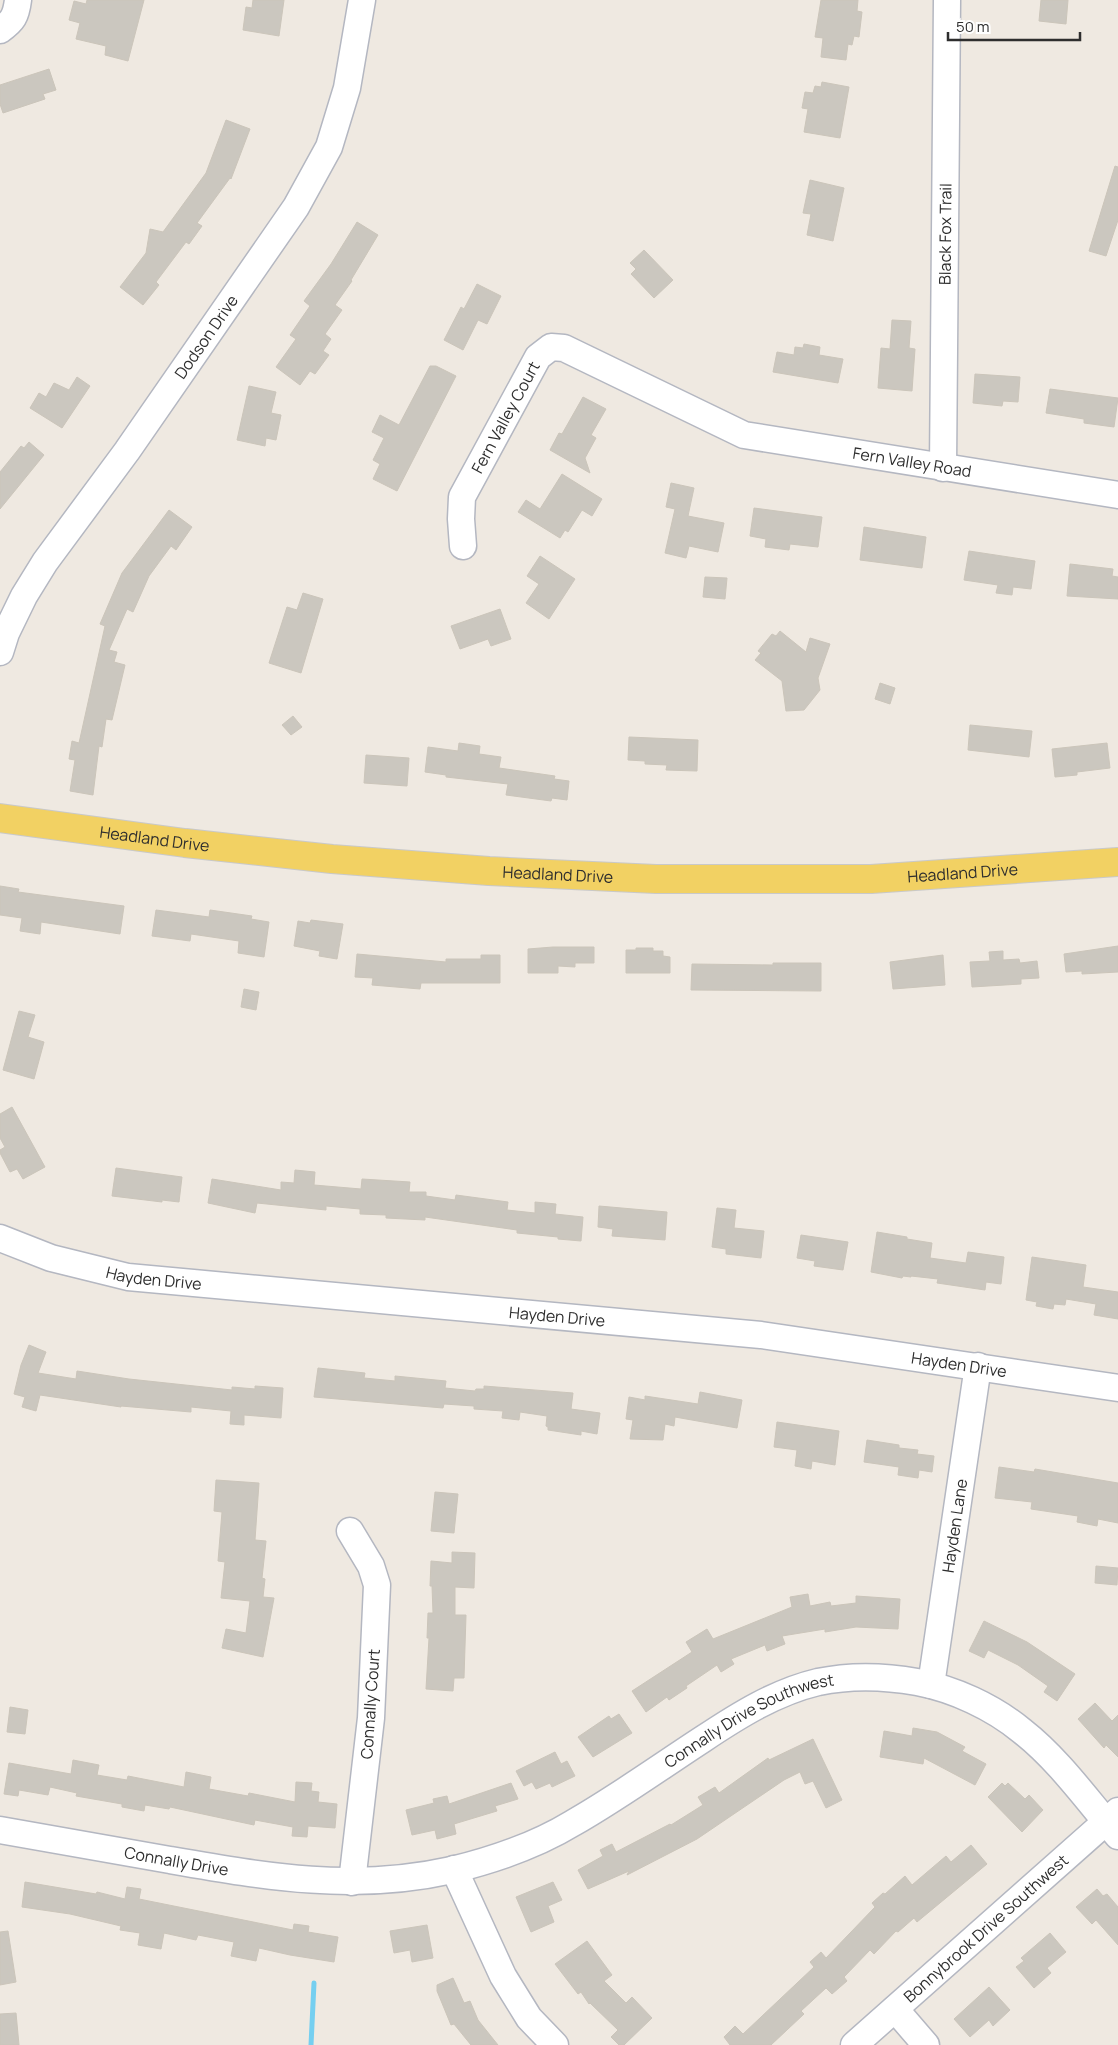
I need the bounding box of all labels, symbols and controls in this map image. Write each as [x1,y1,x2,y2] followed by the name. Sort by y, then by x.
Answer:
[948,10,1080,42] scale bar
[956,16,990,37] text: 50 m
[934,183,956,285] street label: Black Fox Trail
[169,290,243,383] street label: Dodson Drive
[466,357,545,477] street label: Fern Valley Court
[851,442,973,482] street label: Fern Valley Road
[98,821,211,857] street label: Headland Drive
[907,858,1019,887] street label: Headland Drive
[502,861,614,888] street label: Headland Drive
[104,1261,203,1295] street label: Hayden Drive
[508,1301,606,1332] street label: Hayden Drive
[910,1346,1008,1382] street label: Hayden Drive
[937,1477,972,1574] street label: Hayden Lane
[355,1648,385,1760] street label: Connally Court
[660,1668,835,1773] street label: Connally Drive Southwest
[123,1841,230,1881] street label: Connally Drive
[899,1849,1073,2007] street label: Bonnybrook Drive Southwest

